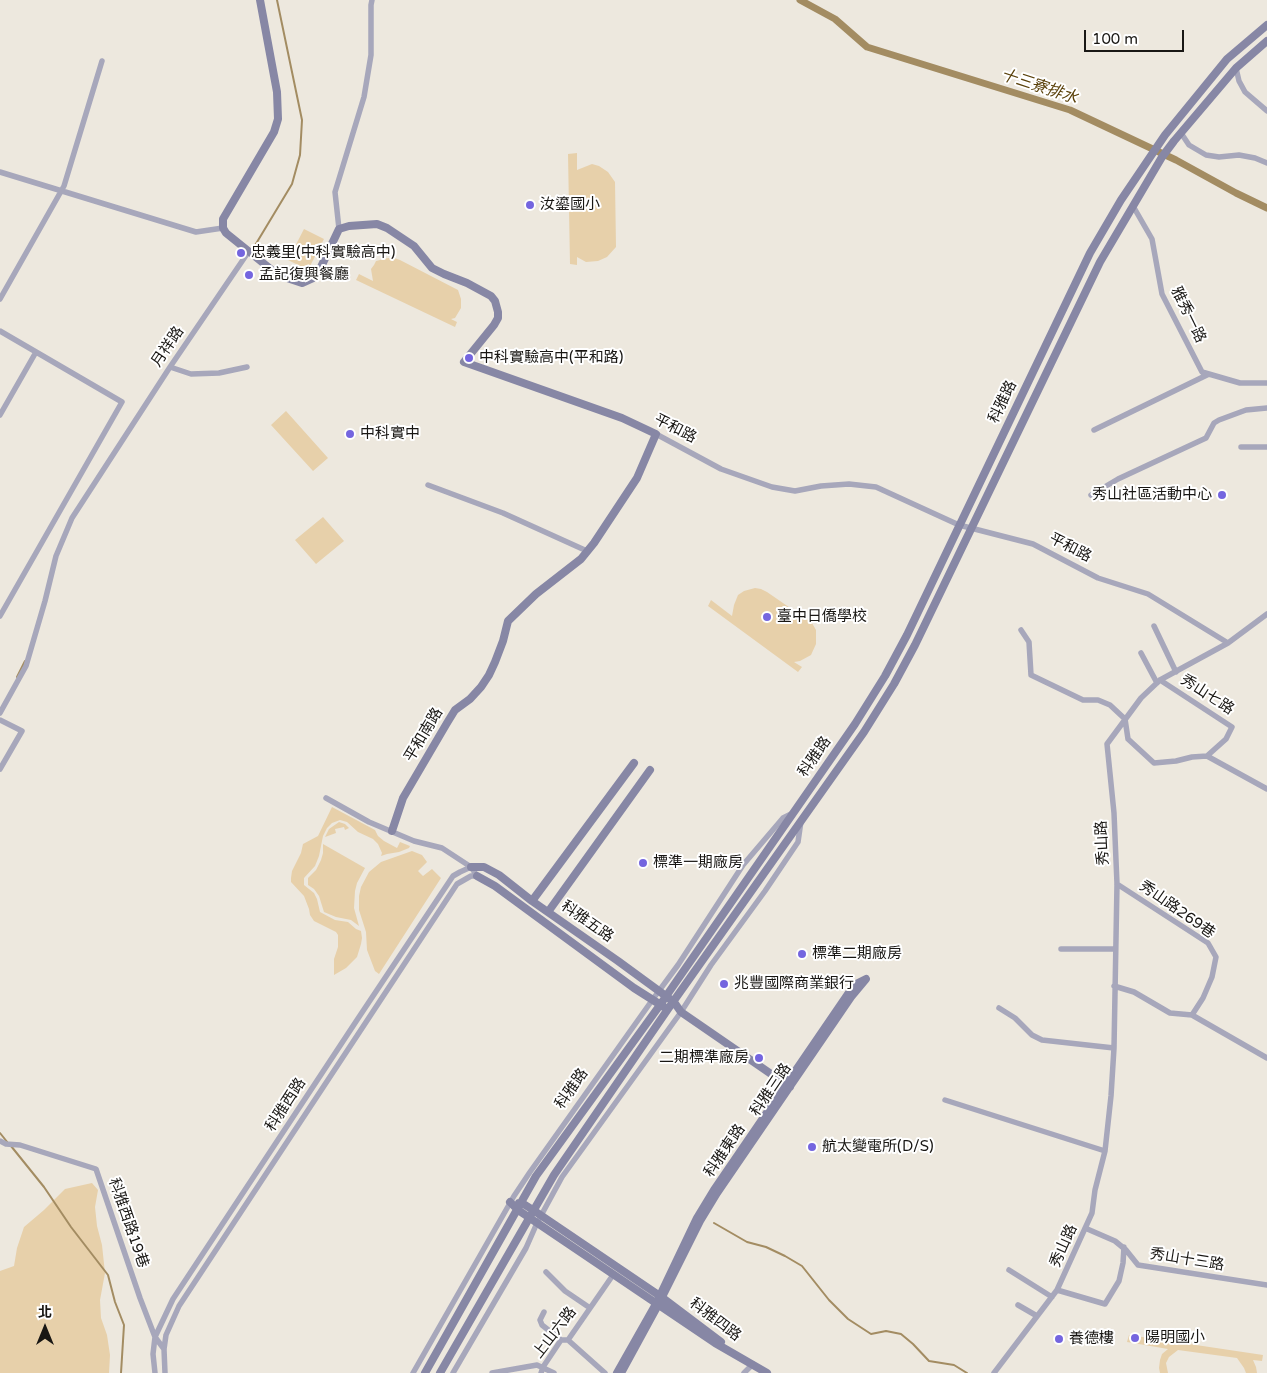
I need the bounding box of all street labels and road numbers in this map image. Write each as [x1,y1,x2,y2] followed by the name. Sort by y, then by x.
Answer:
[1167,284,1209,346] street label: 雅秀一路
[148,323,188,371] street label: 月祥路
[985,378,1021,426] street label: 科雅路
[651,411,699,447] street label: 平和路
[1046,530,1094,566] street label: 平和路
[1177,671,1237,719] street label: 秀山七路
[401,705,447,765] street label: 平和南路
[795,733,835,781] street label: 科雅路
[1093,820,1113,866] street label: 秀山路
[1136,877,1218,943] street label: 秀山路269巷
[557,897,617,947] street label: 科雅五路
[747,1060,795,1120] street label: 科雅三路
[552,1065,592,1113] street label: 科雅路
[262,1075,310,1135] street label: 科雅西路
[701,1121,749,1181] street label: 科雅東路
[104,1176,152,1270] street label: 科雅西路19巷
[1047,1222,1081,1270] street label: 秀山路
[1149,1245,1225,1275] street label: 秀山十三路
[686,1295,744,1345] street label: 科雅四路
[529,1304,581,1362] street label: 上山六路

